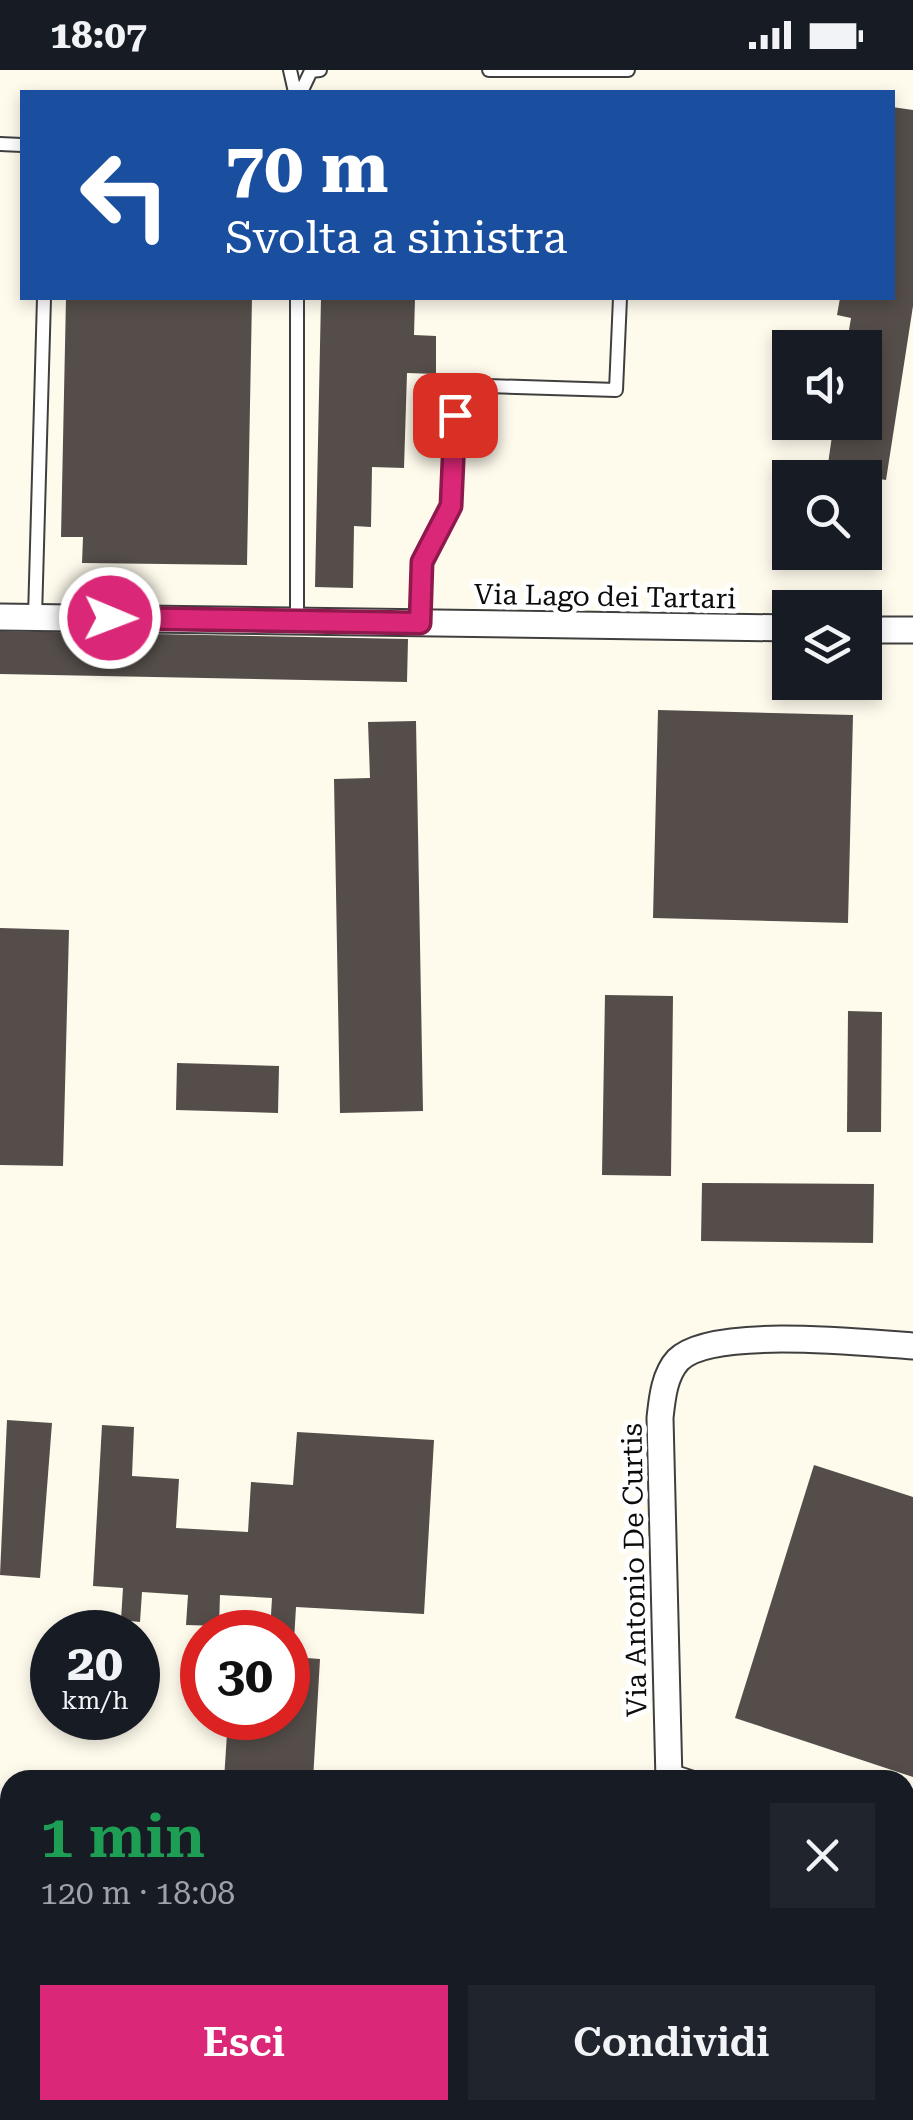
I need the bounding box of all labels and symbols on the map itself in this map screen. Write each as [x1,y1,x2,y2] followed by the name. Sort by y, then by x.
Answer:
[413,373,498,458] pin
[58,566,162,670] position arrow
[474,578,736,615] street label: Via Lago dei Tartari
[615,1423,654,1717] street label: Via Antonio De Curtis
[180,1610,310,1740] speed limit sign: 30

